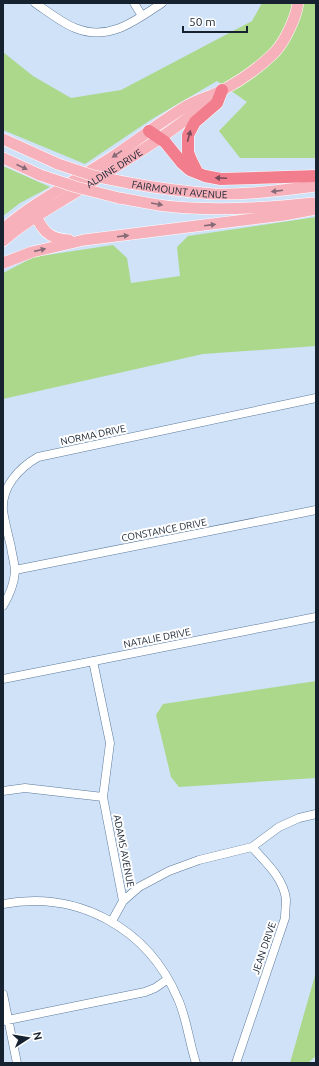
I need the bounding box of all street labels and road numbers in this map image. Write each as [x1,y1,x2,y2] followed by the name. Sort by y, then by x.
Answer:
[84,146,144,190] street label: ALDINE DRIVE
[131,178,228,200] street label: FAIRMOUNT AVENUE
[59,423,127,447] street label: NORMA DRIVE
[120,516,208,544] street label: CONSTANCE DRIVE
[123,626,192,650] street label: NATALIE DRIVE
[112,814,137,889] street label: ADAMS AVENUE
[250,920,278,976] street label: JEAN DRIVE

